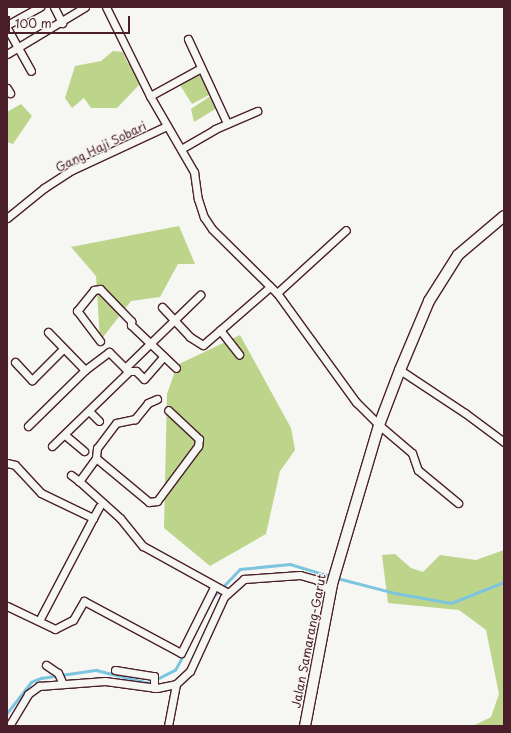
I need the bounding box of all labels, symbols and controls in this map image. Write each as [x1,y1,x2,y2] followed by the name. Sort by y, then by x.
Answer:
[10,8,132,34] scale bar
[15,14,52,32] text: 100 m
[53,119,149,175] street label: Gang Haji Sobari
[289,573,329,709] street label: Jalan Samarang-Garut

